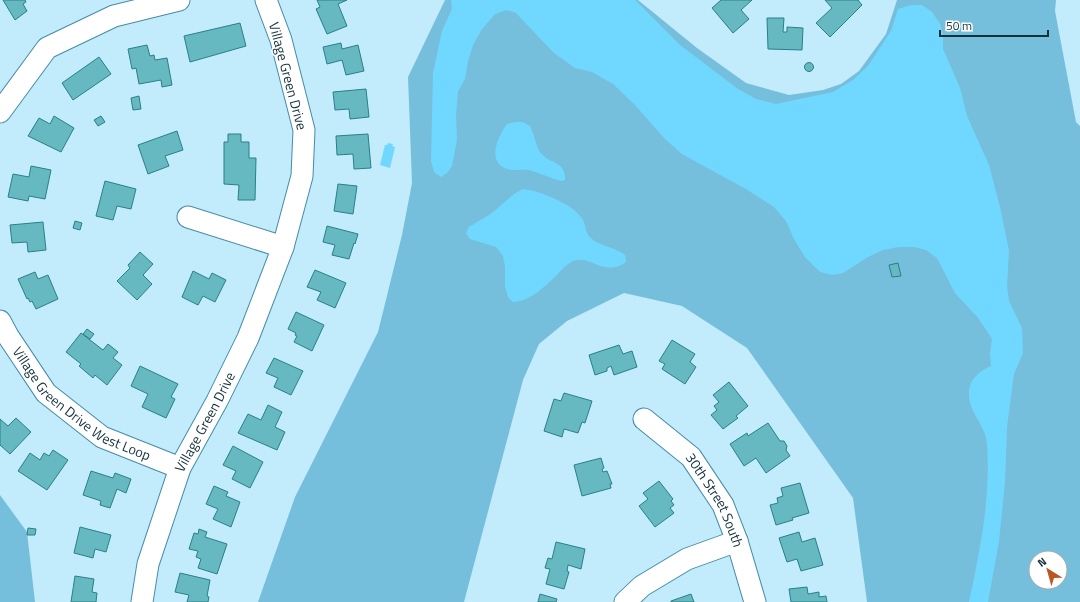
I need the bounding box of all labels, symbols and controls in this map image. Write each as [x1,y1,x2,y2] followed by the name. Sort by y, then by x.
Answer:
[940,12,1048,38] scale bar
[946,16,972,35] text: 50 m
[264,20,313,132] street label: Village Green Drive
[8,342,154,465] street label: Village Green Drive West Loop
[169,368,240,476] street label: Village Green Drive
[681,448,749,550] street label: 30th Street South
[1028,550,1068,590] north arrow
[1034,553,1050,571] text: N

